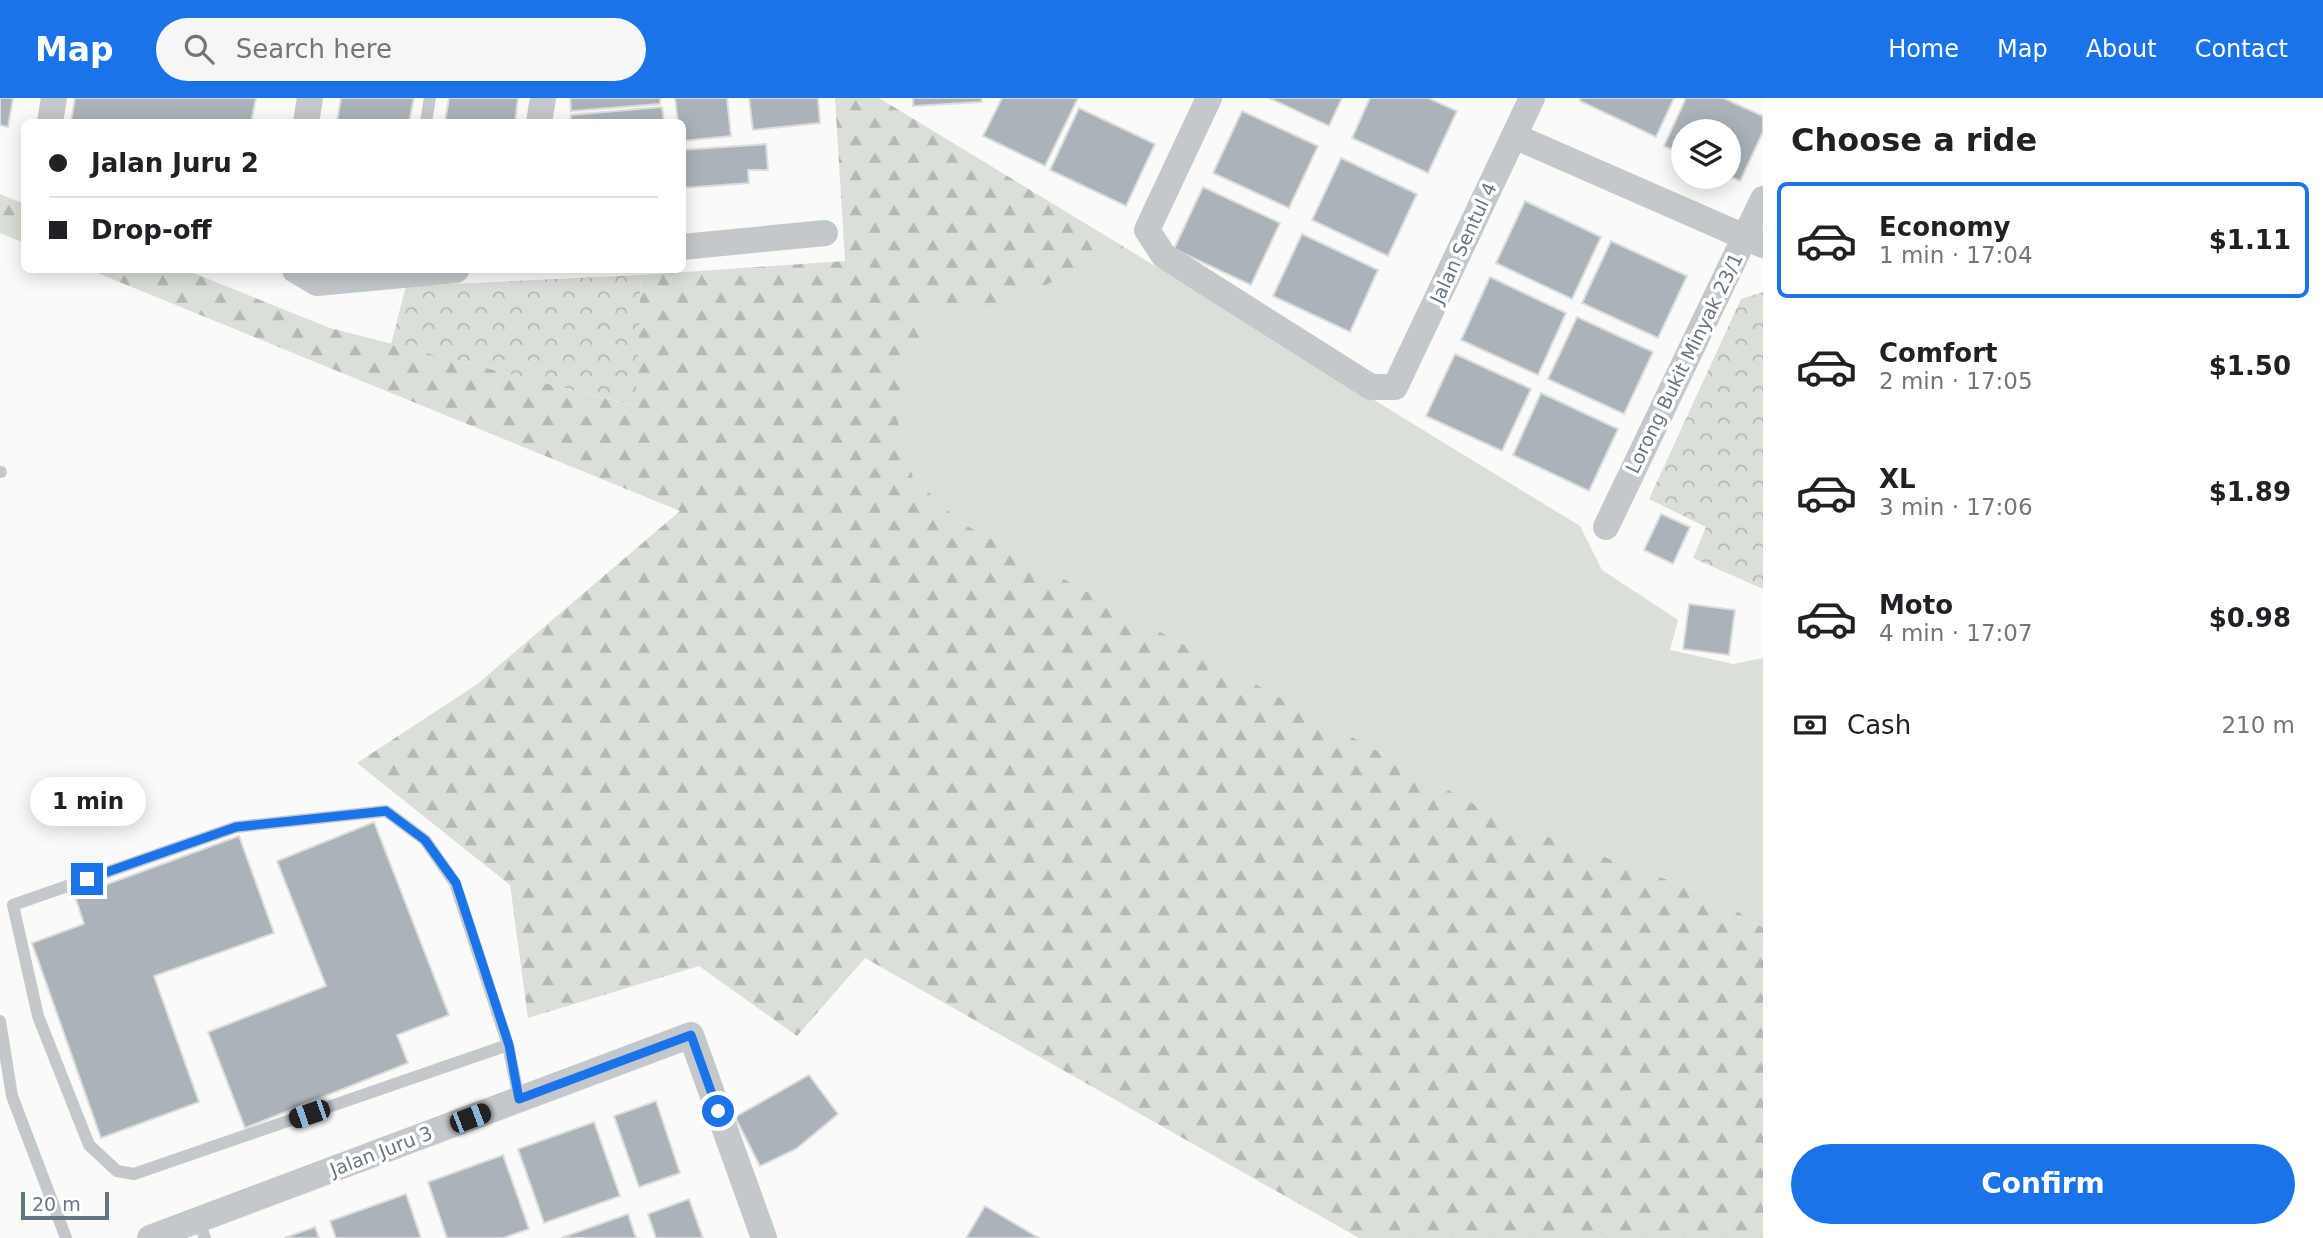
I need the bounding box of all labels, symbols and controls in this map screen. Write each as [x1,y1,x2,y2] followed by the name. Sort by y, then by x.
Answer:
[156,18,646,81] search box
[35,30,114,69] text: Map
[180,30,218,68] icon: search
[236,34,392,64] text: Search here
[1888,35,1959,63] text: Home
[1997,35,2048,63] text: Map
[2086,35,2157,63] text: About
[2195,35,2288,63] text: Contact
[1671,119,1741,189] map controls
[1671,119,1741,189] button: layers
[1791,121,2037,159] text: Choose a ride
[91,148,259,178] text: Jalan Juru 2
[1425,179,1501,308] street label: Jalan Sentul 4
[1795,209,1858,272] icon: car
[1879,212,2010,242] text: Economy
[91,215,212,245] text: Drop-off
[2209,225,2291,255] text: $1.11
[1879,242,2033,268] text: 1 min · 17:04
[1621,249,1747,477] street label: Lorong Bukit Minyak 23/1
[1795,335,1858,398] icon: car
[1879,338,1997,368] text: Comfort
[2209,351,2291,381] text: $1.50
[1879,368,2033,394] text: 2 min · 17:05
[1795,461,1858,524] icon: car
[1879,464,1916,494] text: XL
[2209,477,2291,507] text: $1.89
[1879,494,2033,520] text: 3 min · 17:06
[1795,587,1858,650] icon: car
[1879,590,1953,620] text: Moto
[2209,603,2291,633] text: $0.98
[1879,620,2033,646] text: 4 min · 17:07
[1791,706,1829,744] icon: cash
[1847,710,1911,740] text: Cash
[2221,712,2295,738] text: 210 m
[29,778,145,826] callout: 1 min
[52,788,124,814] text: 1 min
[71,863,103,895] route end
[702,1095,734,1127] route start
[286,1097,333,1131] car
[447,1101,494,1135] car
[326,1121,435,1181] street label: Jalan Juru 3
[1791,1144,2295,1224] button: Confirm
[21,1189,108,1221] scale bar
[32,1193,81,1215] text: 20 m

